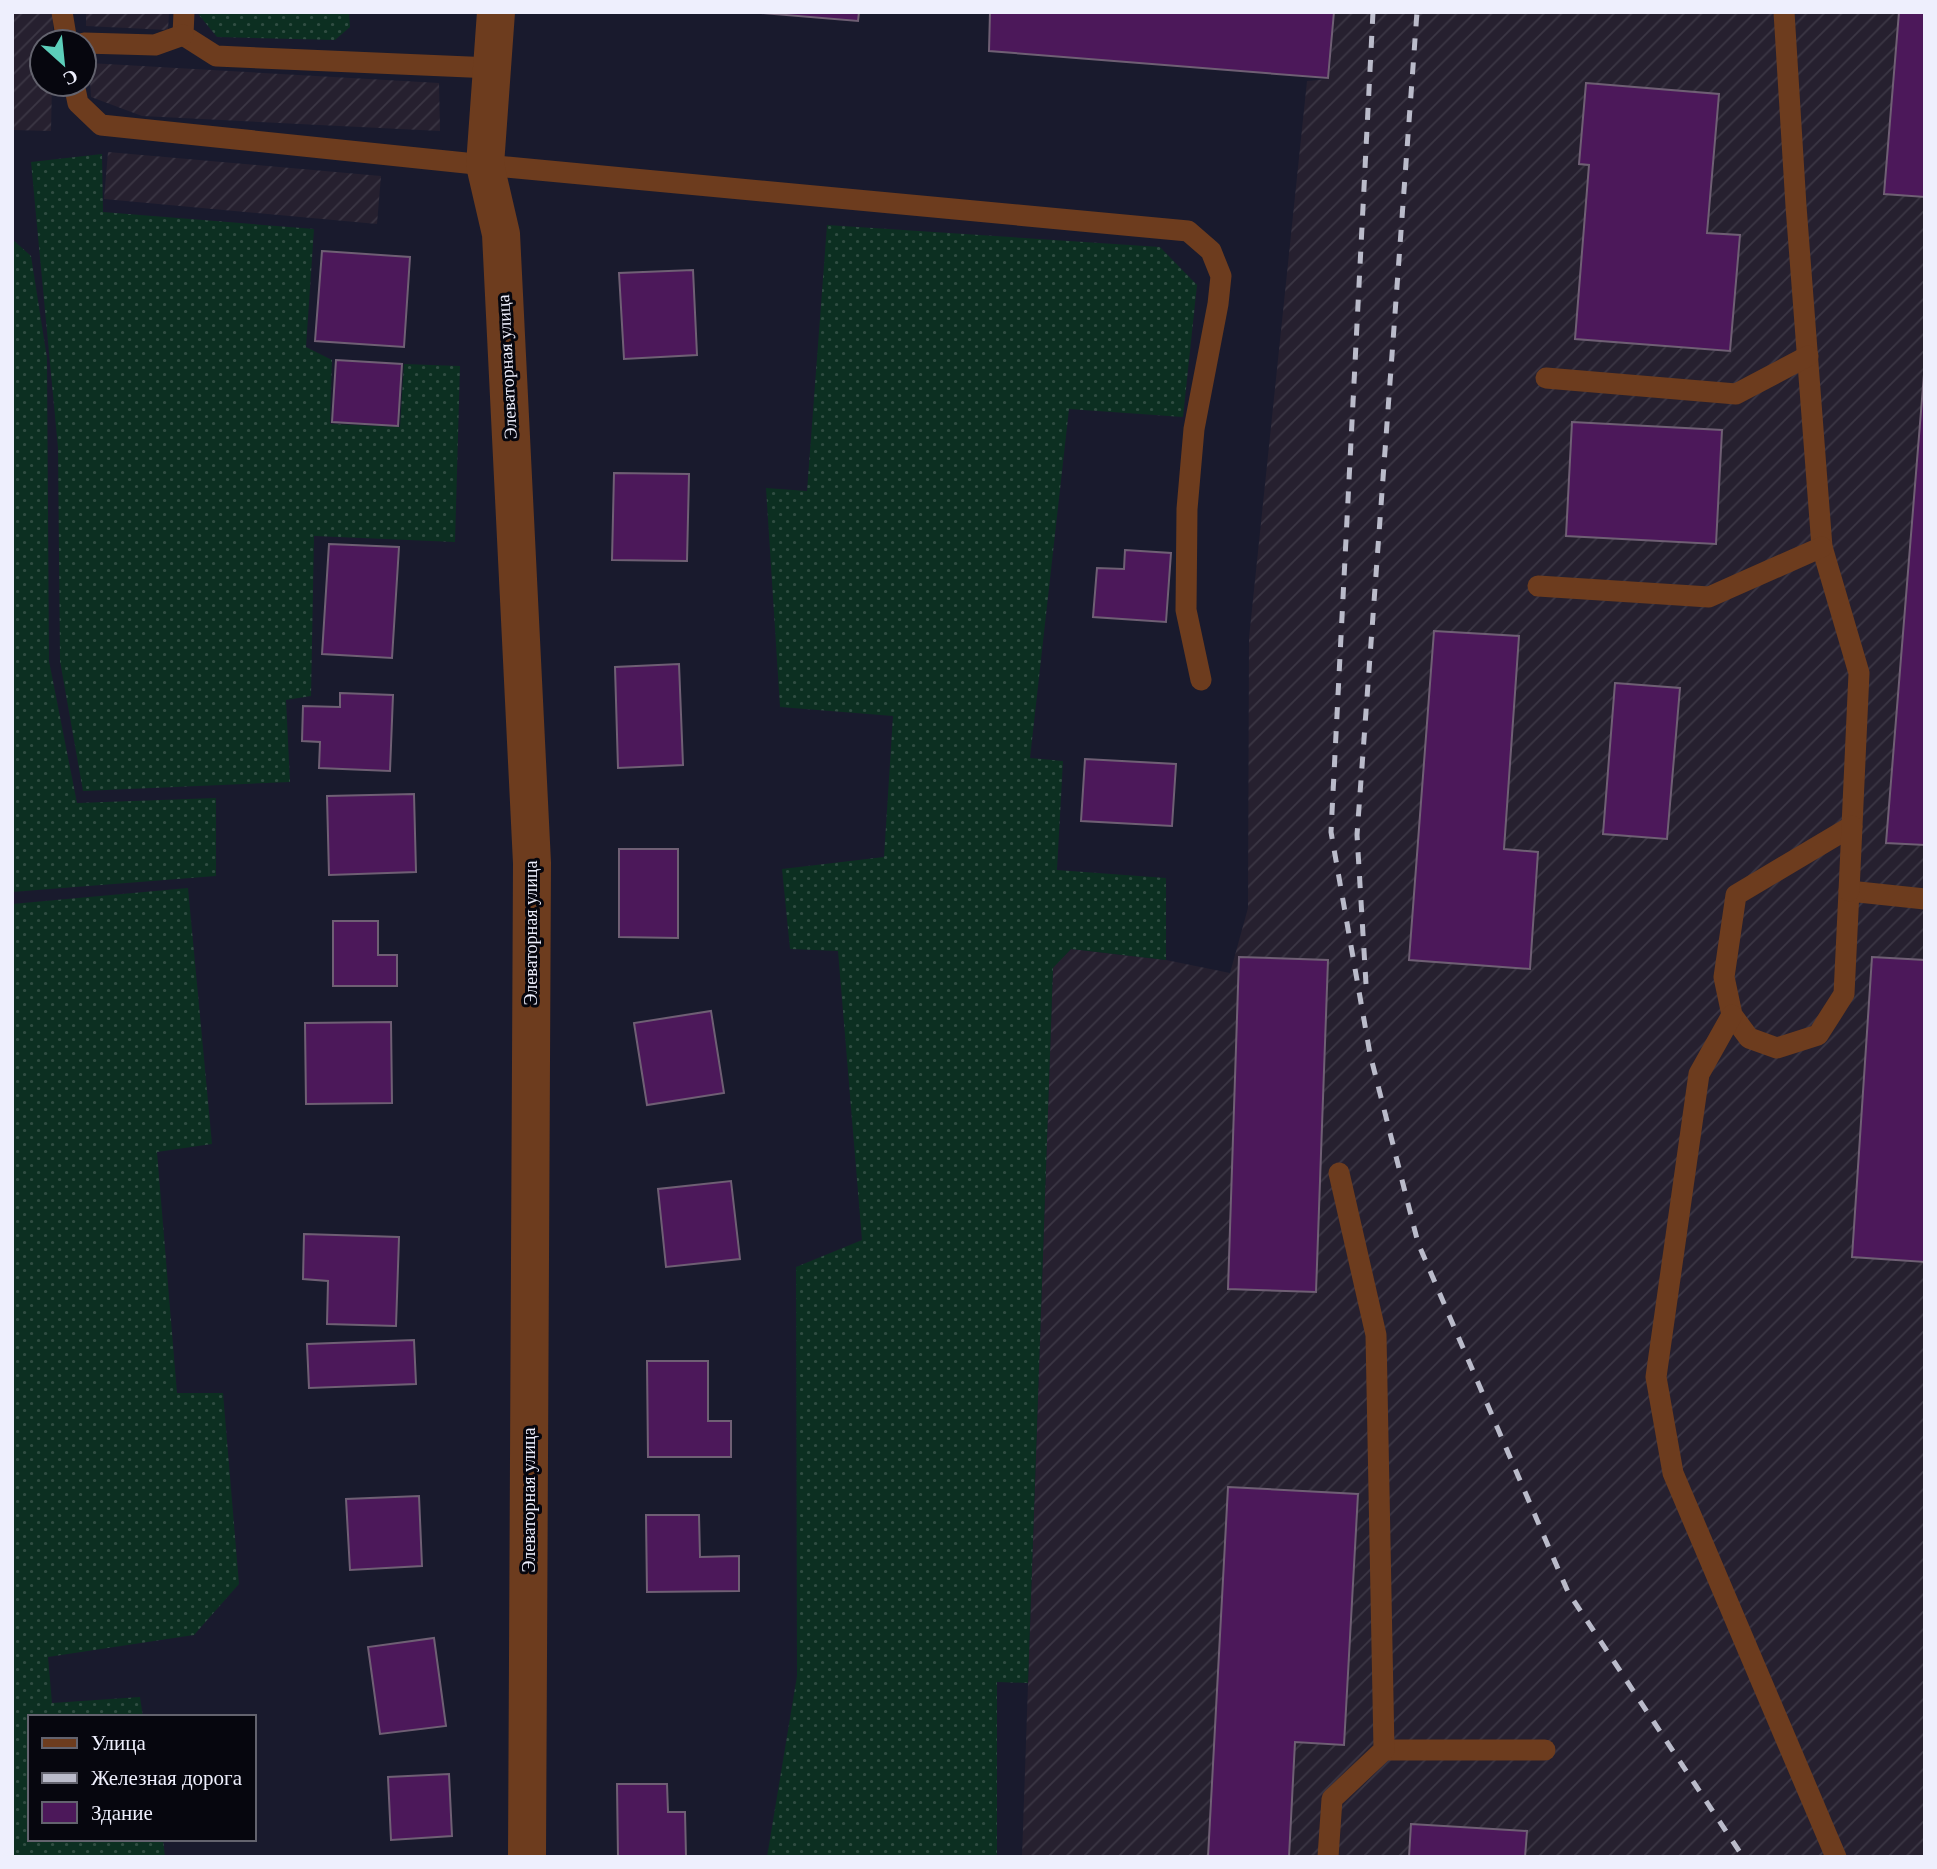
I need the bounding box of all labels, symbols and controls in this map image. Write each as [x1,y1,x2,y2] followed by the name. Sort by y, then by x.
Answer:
[28,28,98,98] north arrow
[60,65,81,90] text: С
[493,294,521,440] street label: Элеваторная улица
[521,861,541,1005] street label: Элеваторная улица
[519,1428,539,1572] street label: Элеваторная улица
[28,1715,256,1841] legend
[91,1731,146,1755] text: Улица
[91,1766,243,1790] text: Железная дорога
[91,1801,153,1825] text: Здание

